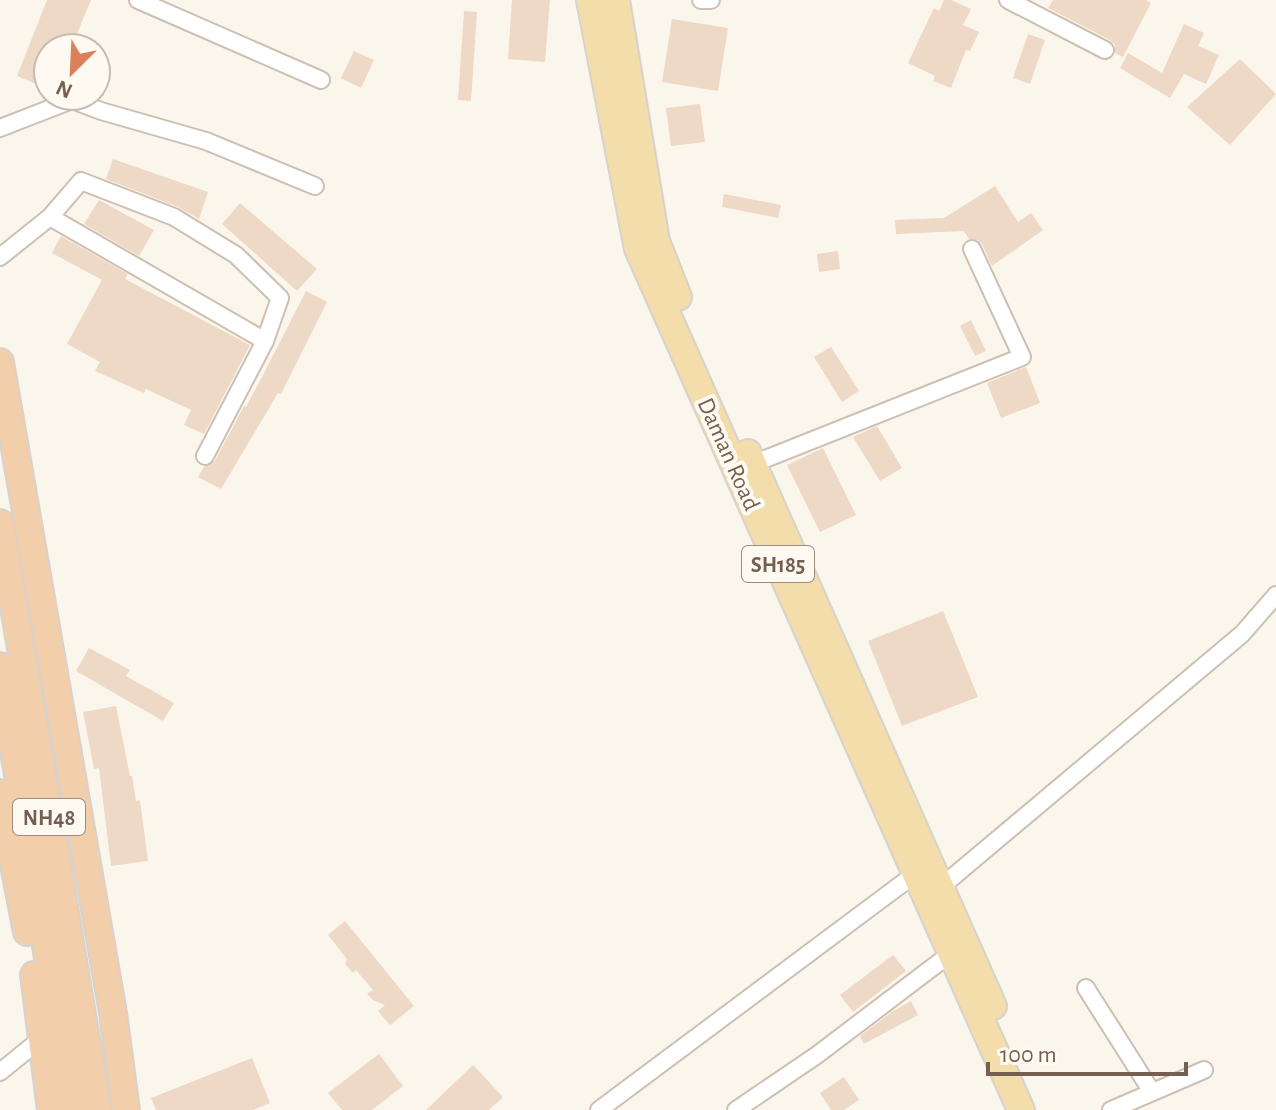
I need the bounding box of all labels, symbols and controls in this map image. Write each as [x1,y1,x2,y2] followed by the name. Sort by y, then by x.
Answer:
[32,32,112,112] north arrow
[53,76,76,103] text: N
[693,394,764,514] street label: Daman Road
[742,546,814,582] road number: SH185
[13,799,85,835] road number: NH48
[988,1026,1186,1076] scale bar
[1000,1043,1057,1067] text: 100 m

